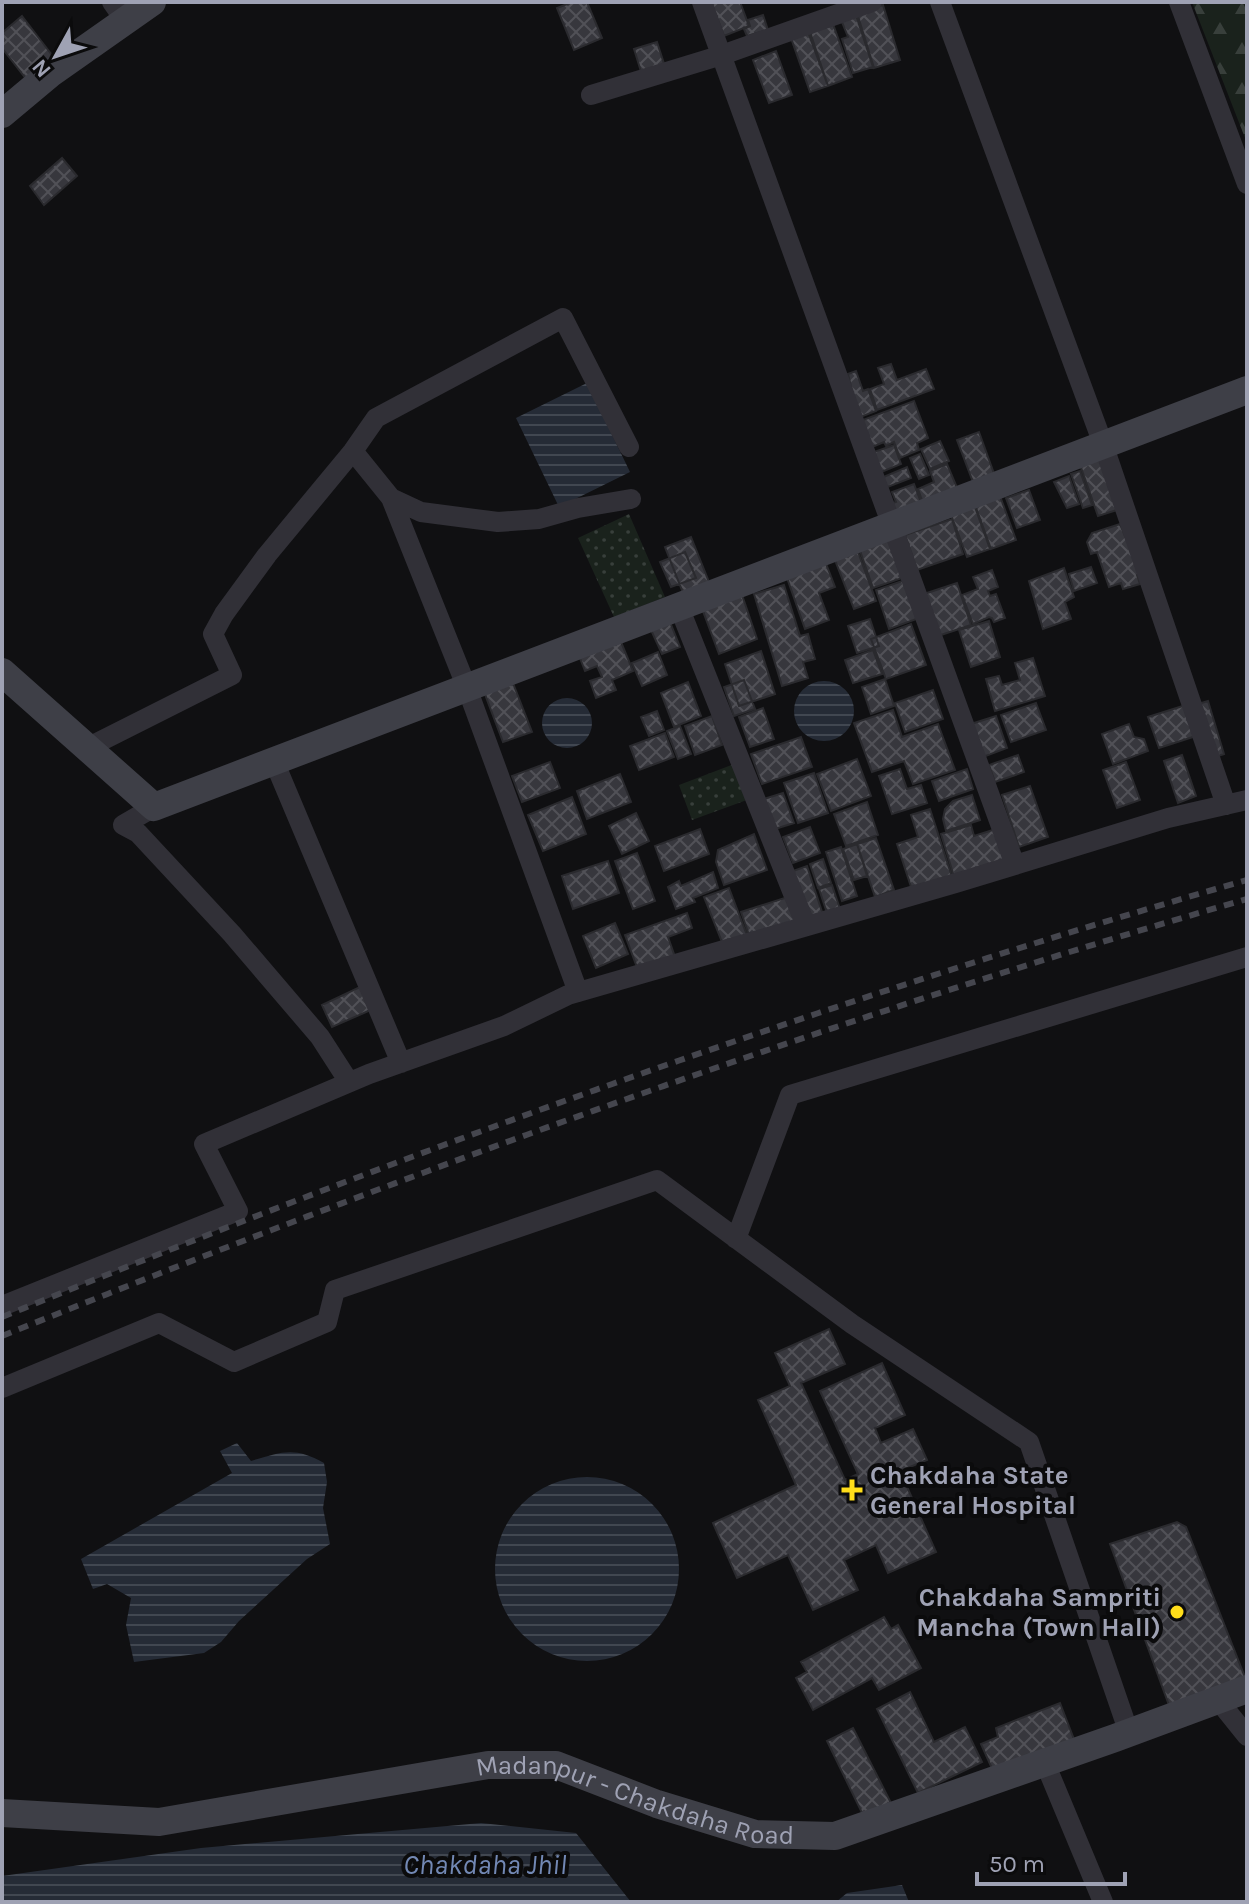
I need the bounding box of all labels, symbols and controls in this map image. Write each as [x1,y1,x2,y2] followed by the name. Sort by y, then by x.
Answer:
[16,16,96,96] north arrow
[26,54,56,83] text: N
[870,1460,1076,1521] place label: Chakdaha State General Hospital
[841,1479,863,1501] marker: Chakdaha State General Hospital
[916,1582,1161,1643] place label: Chakdaha Sampriti Mancha (Town Hall)
[1168,1603,1186,1621] marker: Chakdaha Sampriti Mancha (Town Hall)
[473,1748,794,1850] street label: Madanpur - Chakdaha Road
[977,1836,1125,1886] scale bar
[403,1848,567,1881] water label: Chakdaha Jhil
[989,1850,1045,1878] text: 50 m

